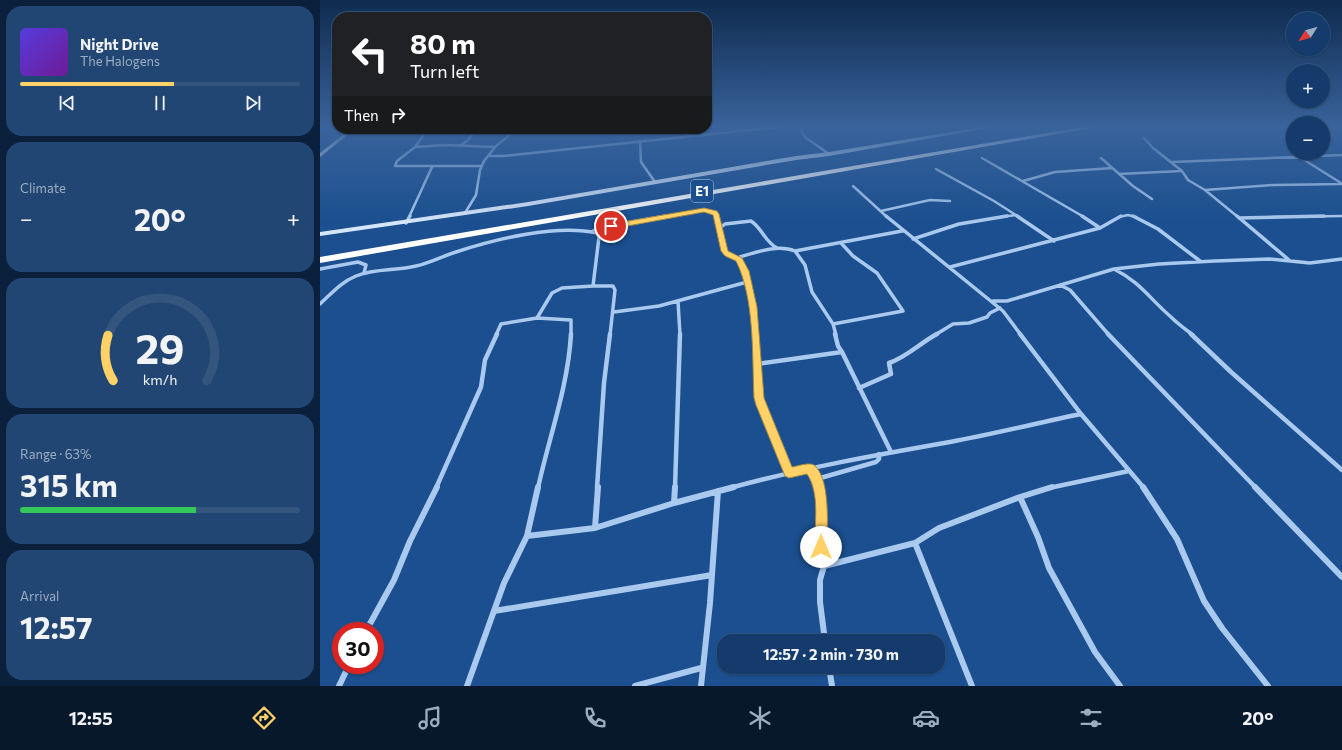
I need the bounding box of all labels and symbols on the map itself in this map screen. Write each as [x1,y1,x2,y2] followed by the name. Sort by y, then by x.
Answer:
[1286,12,1330,56] north arrow
[691,180,713,202] road number: E1
[594,209,628,243] pin
[800,526,842,568] position arrow
[332,622,384,674] speed limit sign: 30

